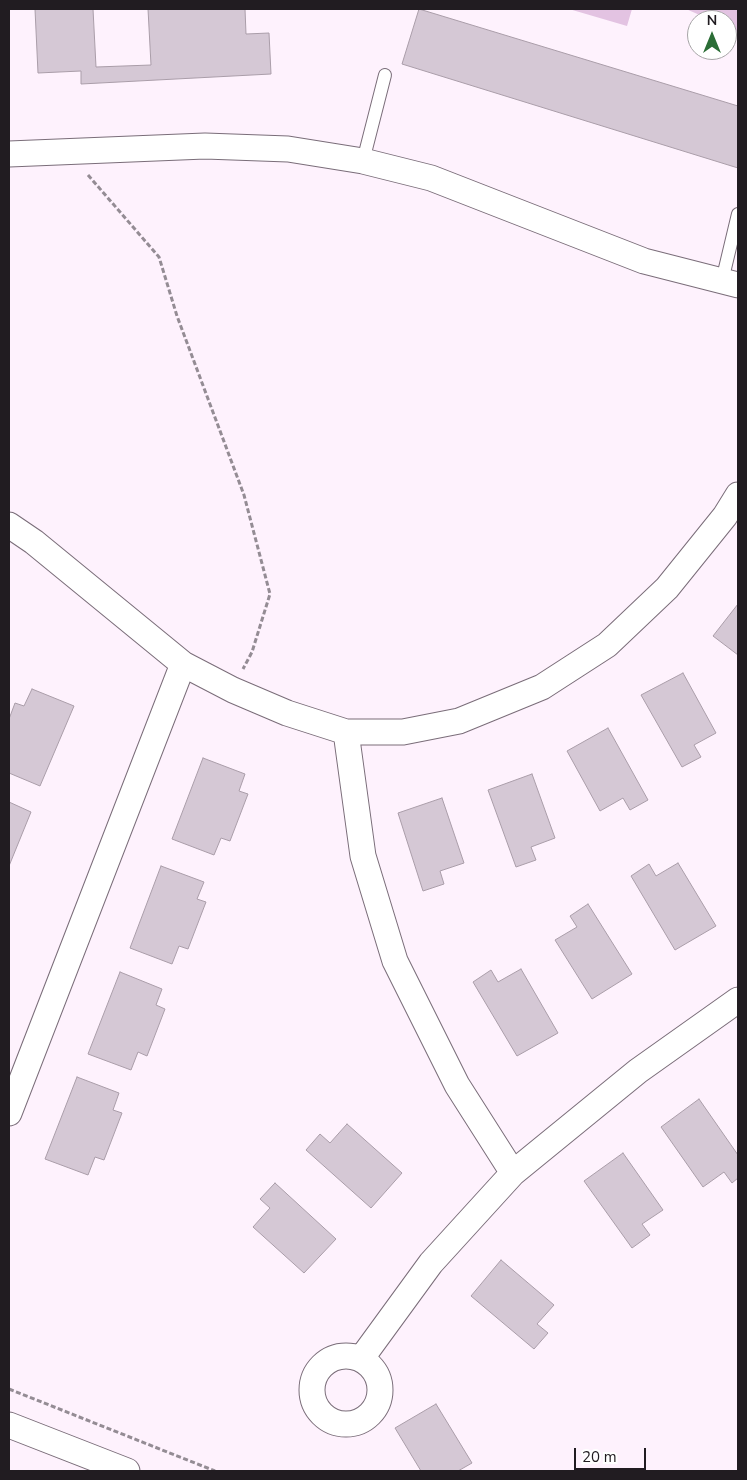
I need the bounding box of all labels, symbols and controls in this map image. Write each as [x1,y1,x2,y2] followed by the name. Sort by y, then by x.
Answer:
[687,10,737,60] north arrow
[707,11,717,30] text: N
[577,1438,650,1470] scale bar
[582,1447,617,1467] text: 20 m

